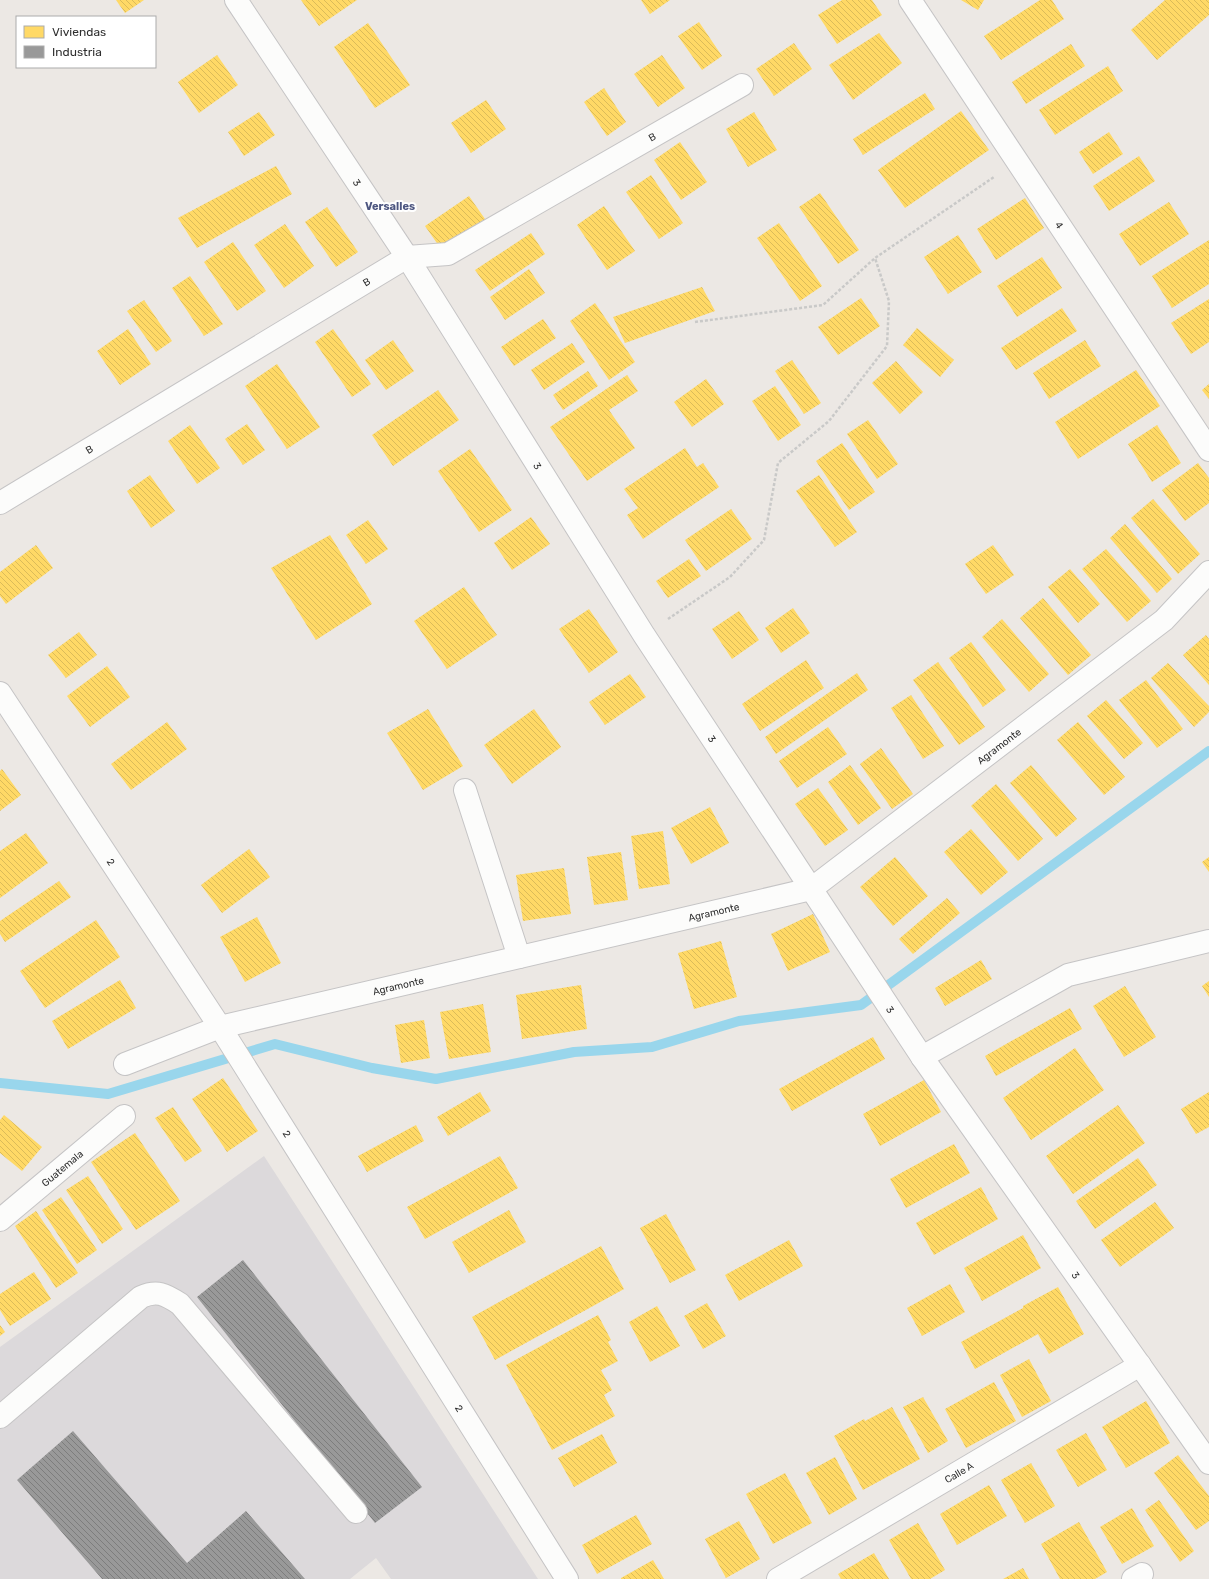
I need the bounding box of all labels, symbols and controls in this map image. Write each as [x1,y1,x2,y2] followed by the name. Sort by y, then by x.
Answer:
[16,16,156,68] legend
[52,25,106,39] text: Viviendas
[52,45,102,59] text: Industria
[647,131,659,144] street label: B
[350,177,363,189] street label: 3
[365,200,415,213] district label: Versalles
[1052,220,1065,231] street label: 4
[361,275,373,289] street label: B
[84,443,96,457] street label: B
[530,460,544,472] street label: 3
[975,726,1024,767] street label: Agramonte
[705,733,718,745] street label: 3
[104,856,117,868] street label: 2
[687,901,741,924] street label: Agramonte
[372,975,426,998] street label: Agramonte
[883,1004,896,1016] street label: 3
[280,1129,293,1140] street label: 2
[40,1148,86,1189] street label: Guatemala
[1069,1270,1082,1281] street label: 3
[452,1403,465,1414] street label: 2
[943,1460,976,1486] street label: Calle A

